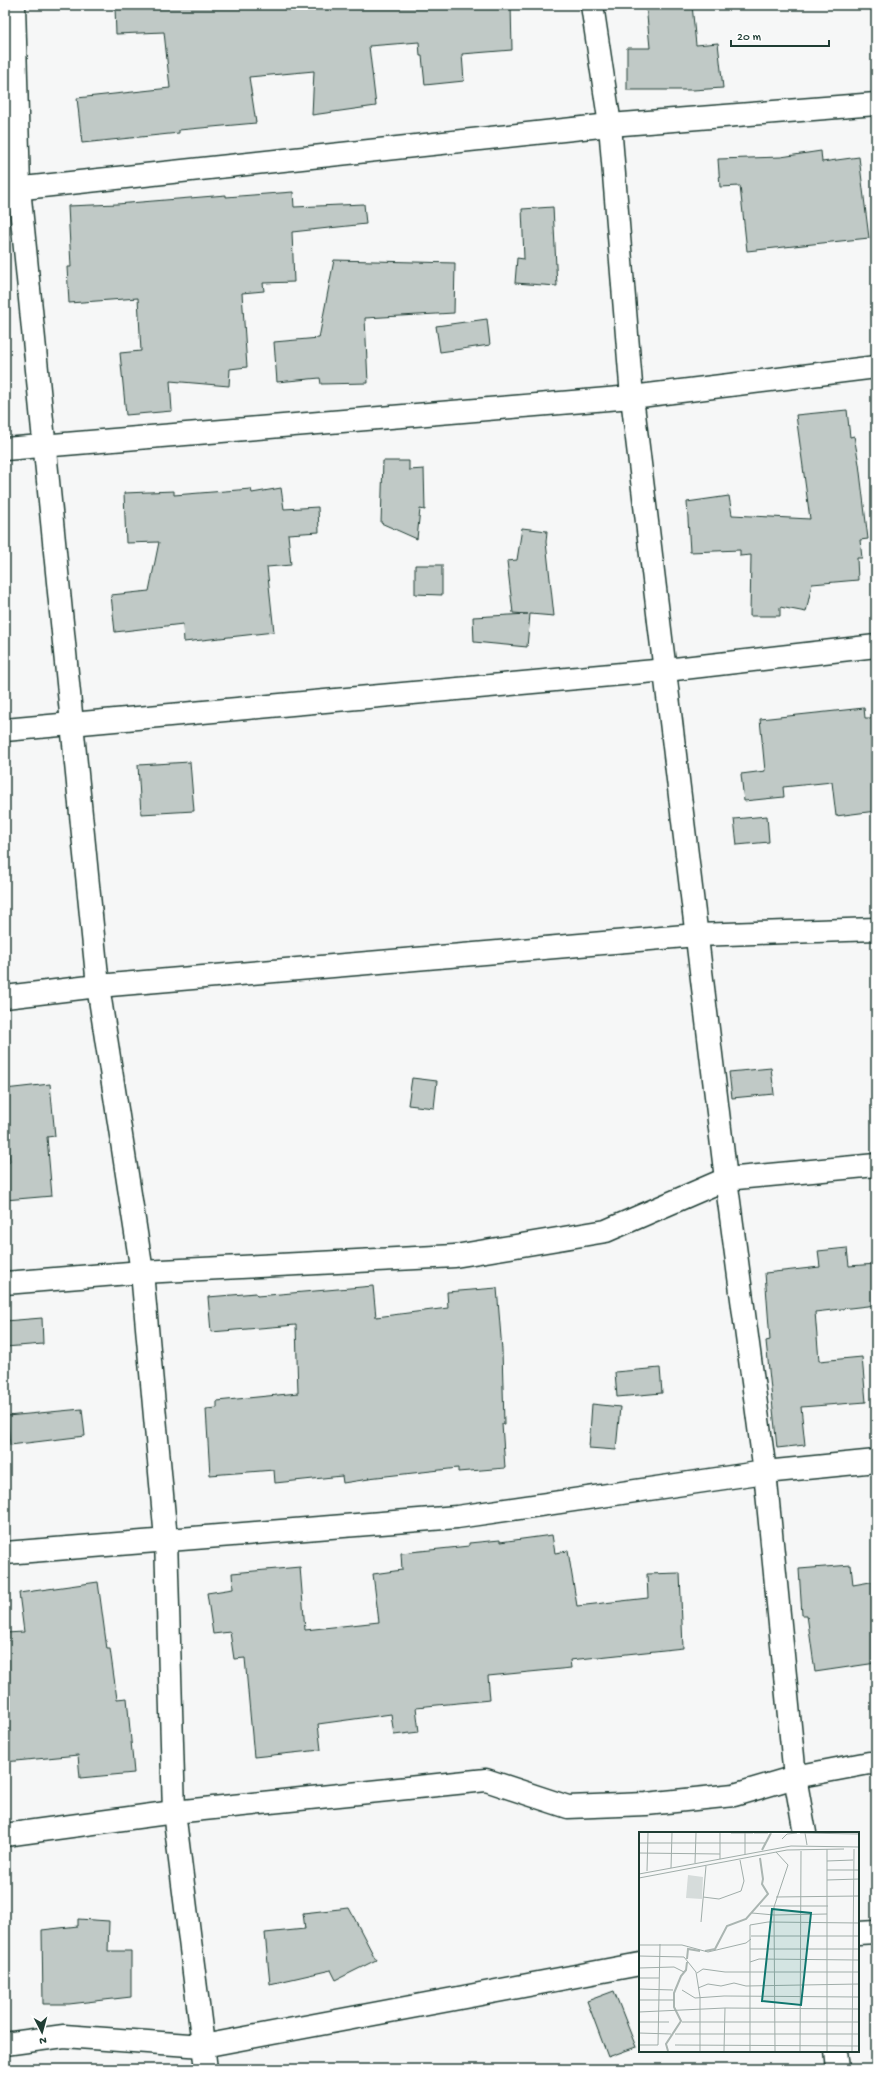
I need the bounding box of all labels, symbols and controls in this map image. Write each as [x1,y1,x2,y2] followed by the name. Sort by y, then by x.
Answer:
[731,22,829,48] scale bar
[737,31,762,45] text: 20 m
[639,1832,859,2052] inset map
[22,2012,62,2052] north arrow
[39,2034,47,2046] text: N

